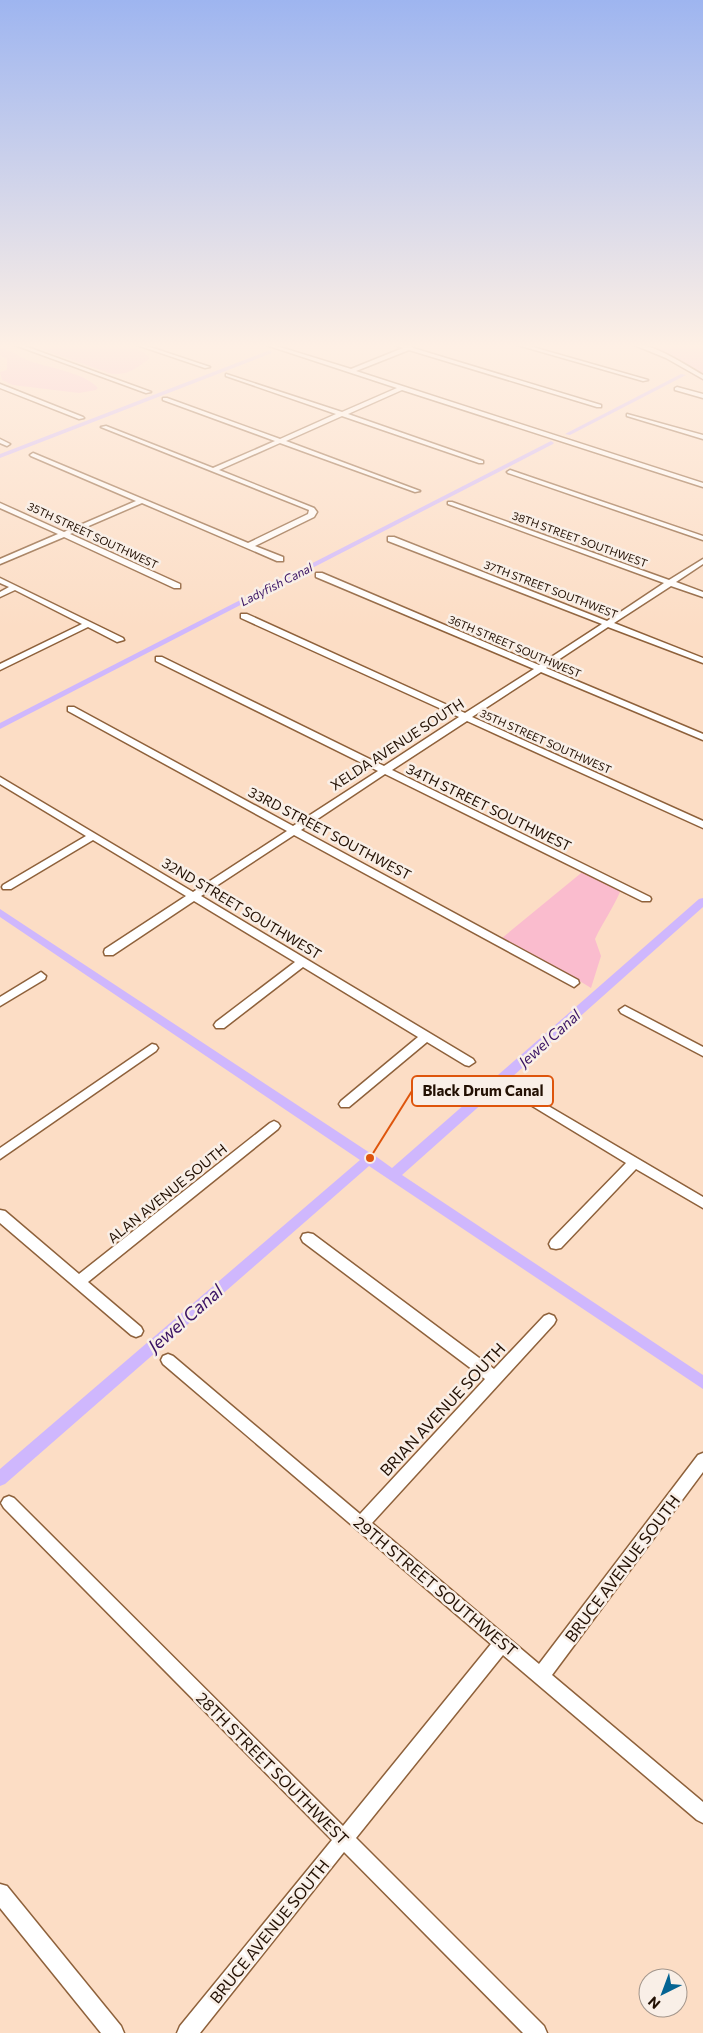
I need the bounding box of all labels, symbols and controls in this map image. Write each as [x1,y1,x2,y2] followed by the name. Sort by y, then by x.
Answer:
[26,499,160,571] street label: 35TH STREET SOUTHWEST
[511,508,649,570] street label: 38TH STREET SOUTHWEST
[482,557,620,621] street label: 37TH STREET SOUTHWEST
[237,559,315,608] water label: Ladyfish Canal
[447,612,583,680] street label: 36TH STREET SOUTHWEST
[327,694,467,794] street label: XELDA AVENUE SOUTH
[478,706,614,776] street label: 35TH STREET SOUTHWEST
[404,760,574,854] street label: 34TH STREET SOUTHWEST
[246,783,414,883] street label: 33RD STREET SOUTHWEST
[159,854,325,962] street label: 32ND STREET SOUTHWEST
[513,1005,584,1072] water label: Jewel Canal
[412,1076,553,1106] callout: Black Drum Canal
[422,1081,544,1099] text: Black Drum Canal
[104,1140,230,1246] street label: ALAN AVENUE SOUTH
[141,1279,227,1358] water label: Jewel Canal
[375,1339,509,1479] street label: BRIAN AVENUE SOUTH
[561,1491,683,1645] street label: BRUCE AVENUE SOUTH
[350,1512,522,1660] street label: 29TH STREET SOUTHWEST
[193,1688,353,1848] street label: 28TH STREET SOUTHWEST
[205,1855,333,2007] street label: BRUCE AVENUE SOUTH
[638,1968,688,2018] north arrow
[644,1993,664,2013] text: N

